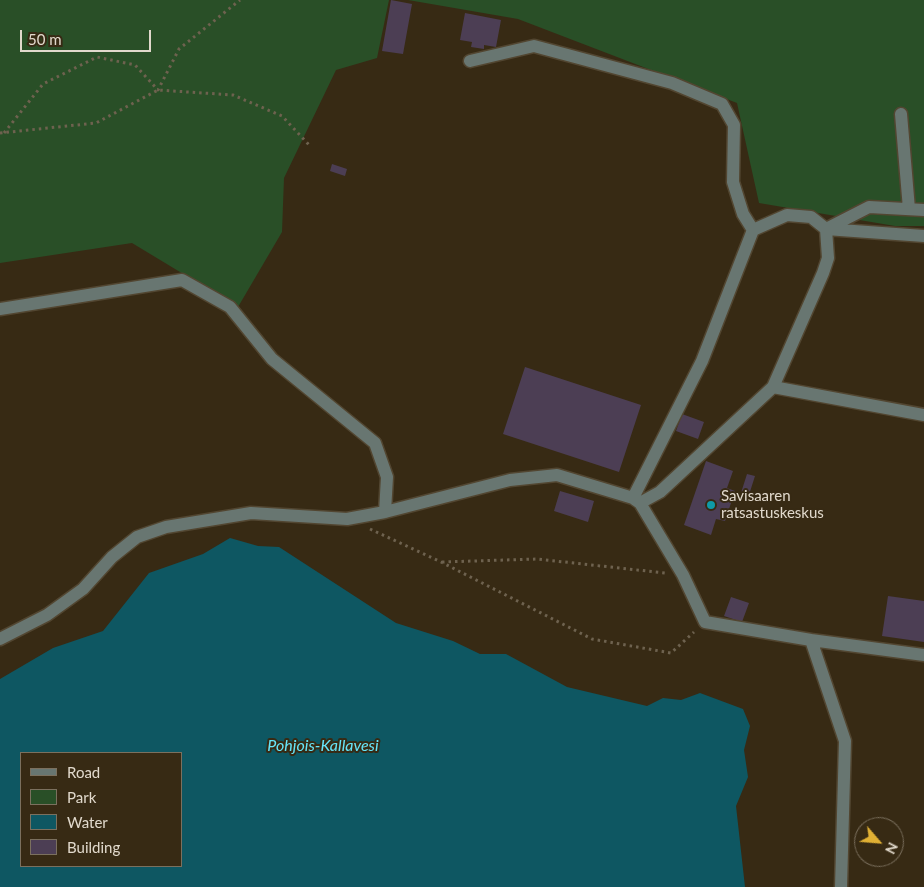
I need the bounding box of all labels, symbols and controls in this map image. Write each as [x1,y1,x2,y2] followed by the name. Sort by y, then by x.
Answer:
[22,20,154,52] scale bar
[28,30,62,48] text: 50 m
[721,487,824,522] place label: Savisaaren ratsastuskeskus
[705,499,717,511] marker: Savisaaren ratsastuskeskus
[267,736,379,756] water label: Pohjois-Kallavesi
[20,752,182,867] legend
[67,763,100,781] text: Road
[67,788,96,806] text: Park
[67,813,108,831] text: Water
[854,817,904,867] north arrow
[67,838,120,856] text: Building
[882,840,902,857] text: N

